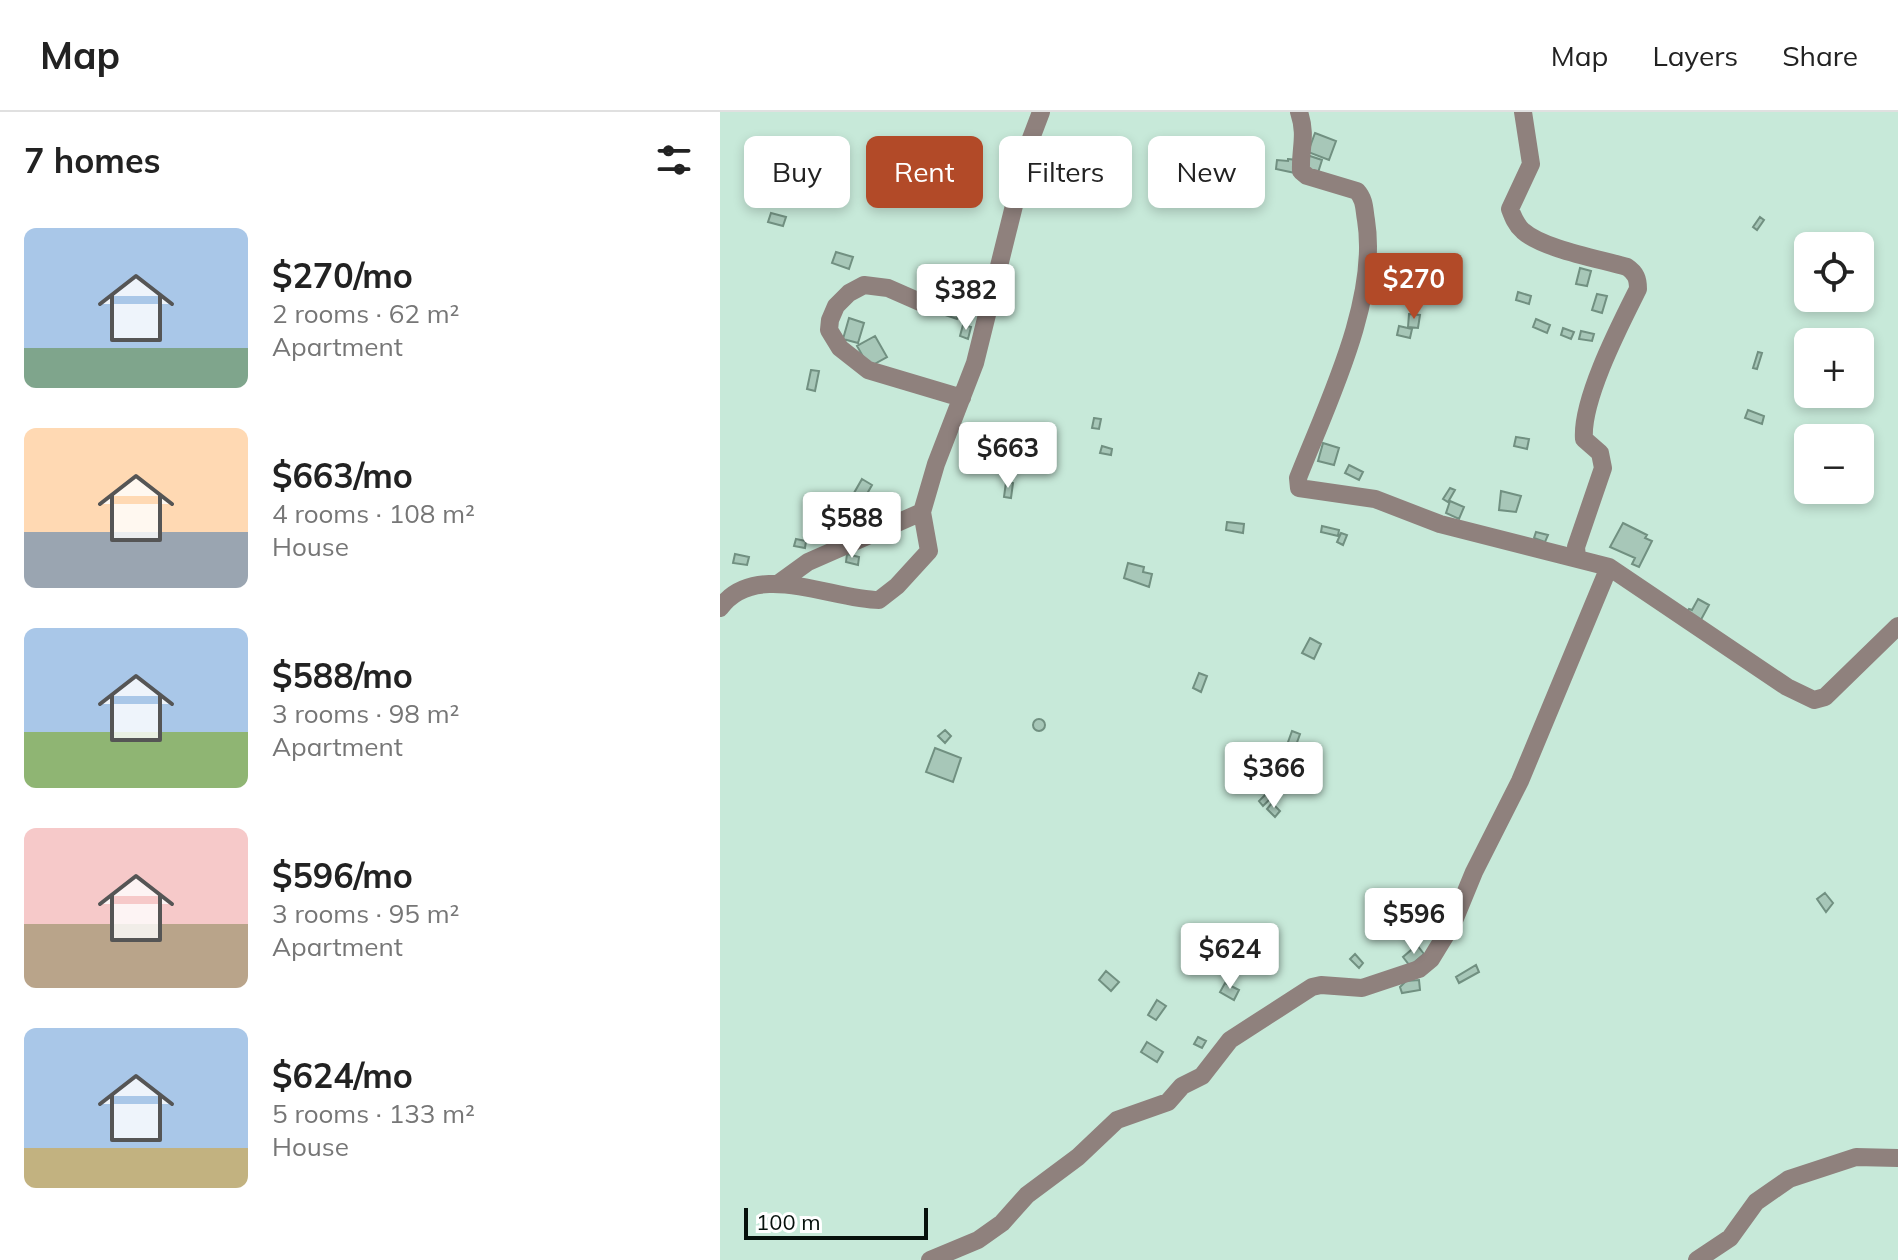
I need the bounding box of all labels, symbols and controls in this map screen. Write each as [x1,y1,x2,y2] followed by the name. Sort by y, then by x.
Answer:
[40,31,120,79] text: Map
[1551,38,1608,73] text: Map
[1652,38,1738,73] text: Layers
[1782,38,1858,73] text: Share
[744,136,850,208] chip: Buy
[866,136,983,208] chip: Rent
[999,136,1132,208] chip: Filters
[1148,136,1265,208] chip: New
[652,138,696,182] icon: filters
[24,139,161,182] text: 7 homes
[1794,232,1874,504] map controls
[1794,232,1874,312] button: locate
[1367,253,1461,321] pin: $270
[272,254,413,297] text: $270/mo
[88,260,184,356] icon: home
[1383,262,1445,295] text: $270
[919,264,1013,332] pin: $382
[935,273,997,306] text: $382
[272,297,459,330] text: 2 rooms · 62 m²
[1794,328,1874,408] button: +
[272,330,403,363] text: Apartment
[961,422,1055,490] pin: $663
[1794,424,1874,504] button: −
[977,431,1039,464] text: $663
[272,454,413,497] text: $663/mo
[88,460,184,556] icon: home
[805,492,899,560] pin: $588
[272,497,475,530] text: 4 rooms · 108 m²
[821,501,883,534] text: $588
[272,530,349,563] text: House
[272,654,413,697] text: $588/mo
[88,660,184,756] icon: home
[272,697,459,730] text: 3 rooms · 98 m²
[272,730,403,763] text: Apartment
[1227,742,1321,810] pin: $366
[1243,751,1305,784] text: $366
[272,854,413,897] text: $596/mo
[88,860,184,956] icon: home
[1367,888,1461,956] pin: $596
[272,897,459,930] text: 3 rooms · 95 m²
[1383,897,1445,930] text: $596
[1183,923,1277,991] pin: $624
[272,930,403,963] text: Apartment
[1199,932,1261,965] text: $624
[272,1054,413,1097] text: $624/mo
[88,1060,184,1156] icon: home
[272,1097,475,1130] text: 5 rooms · 133 m²
[272,1130,349,1163] text: House
[744,1204,928,1240] scale bar
[756,1208,821,1236] text: 100 m

